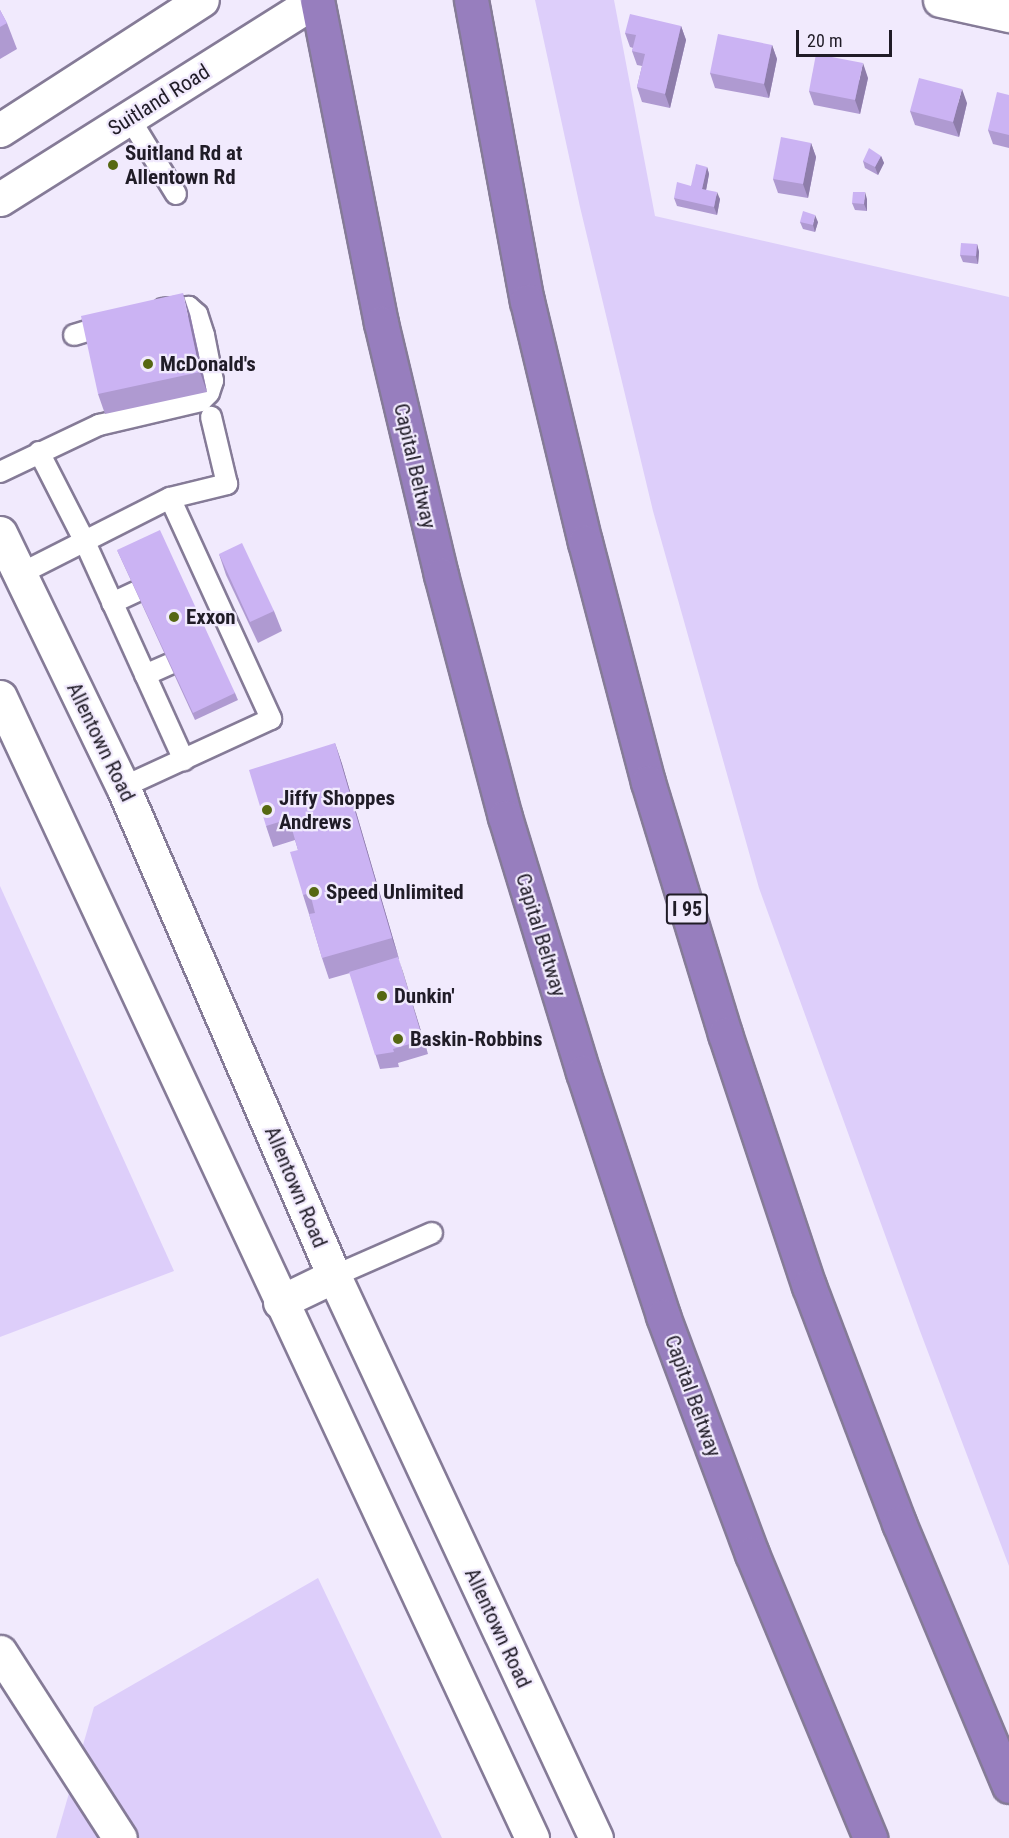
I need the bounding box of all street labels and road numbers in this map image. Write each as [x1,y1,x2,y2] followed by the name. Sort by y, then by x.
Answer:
[104,59,214,141] street label: Suitland Road
[388,401,442,531] street label: Capital Beltway
[61,678,141,806] street label: Allentown Road
[510,870,572,1000] street label: Capital Beltway
[664,892,710,926] road number: I 95
[259,1123,333,1251] street label: Allentown Road
[659,1332,727,1460] street label: Capital Beltway
[459,1564,537,1692] street label: Allentown Road

